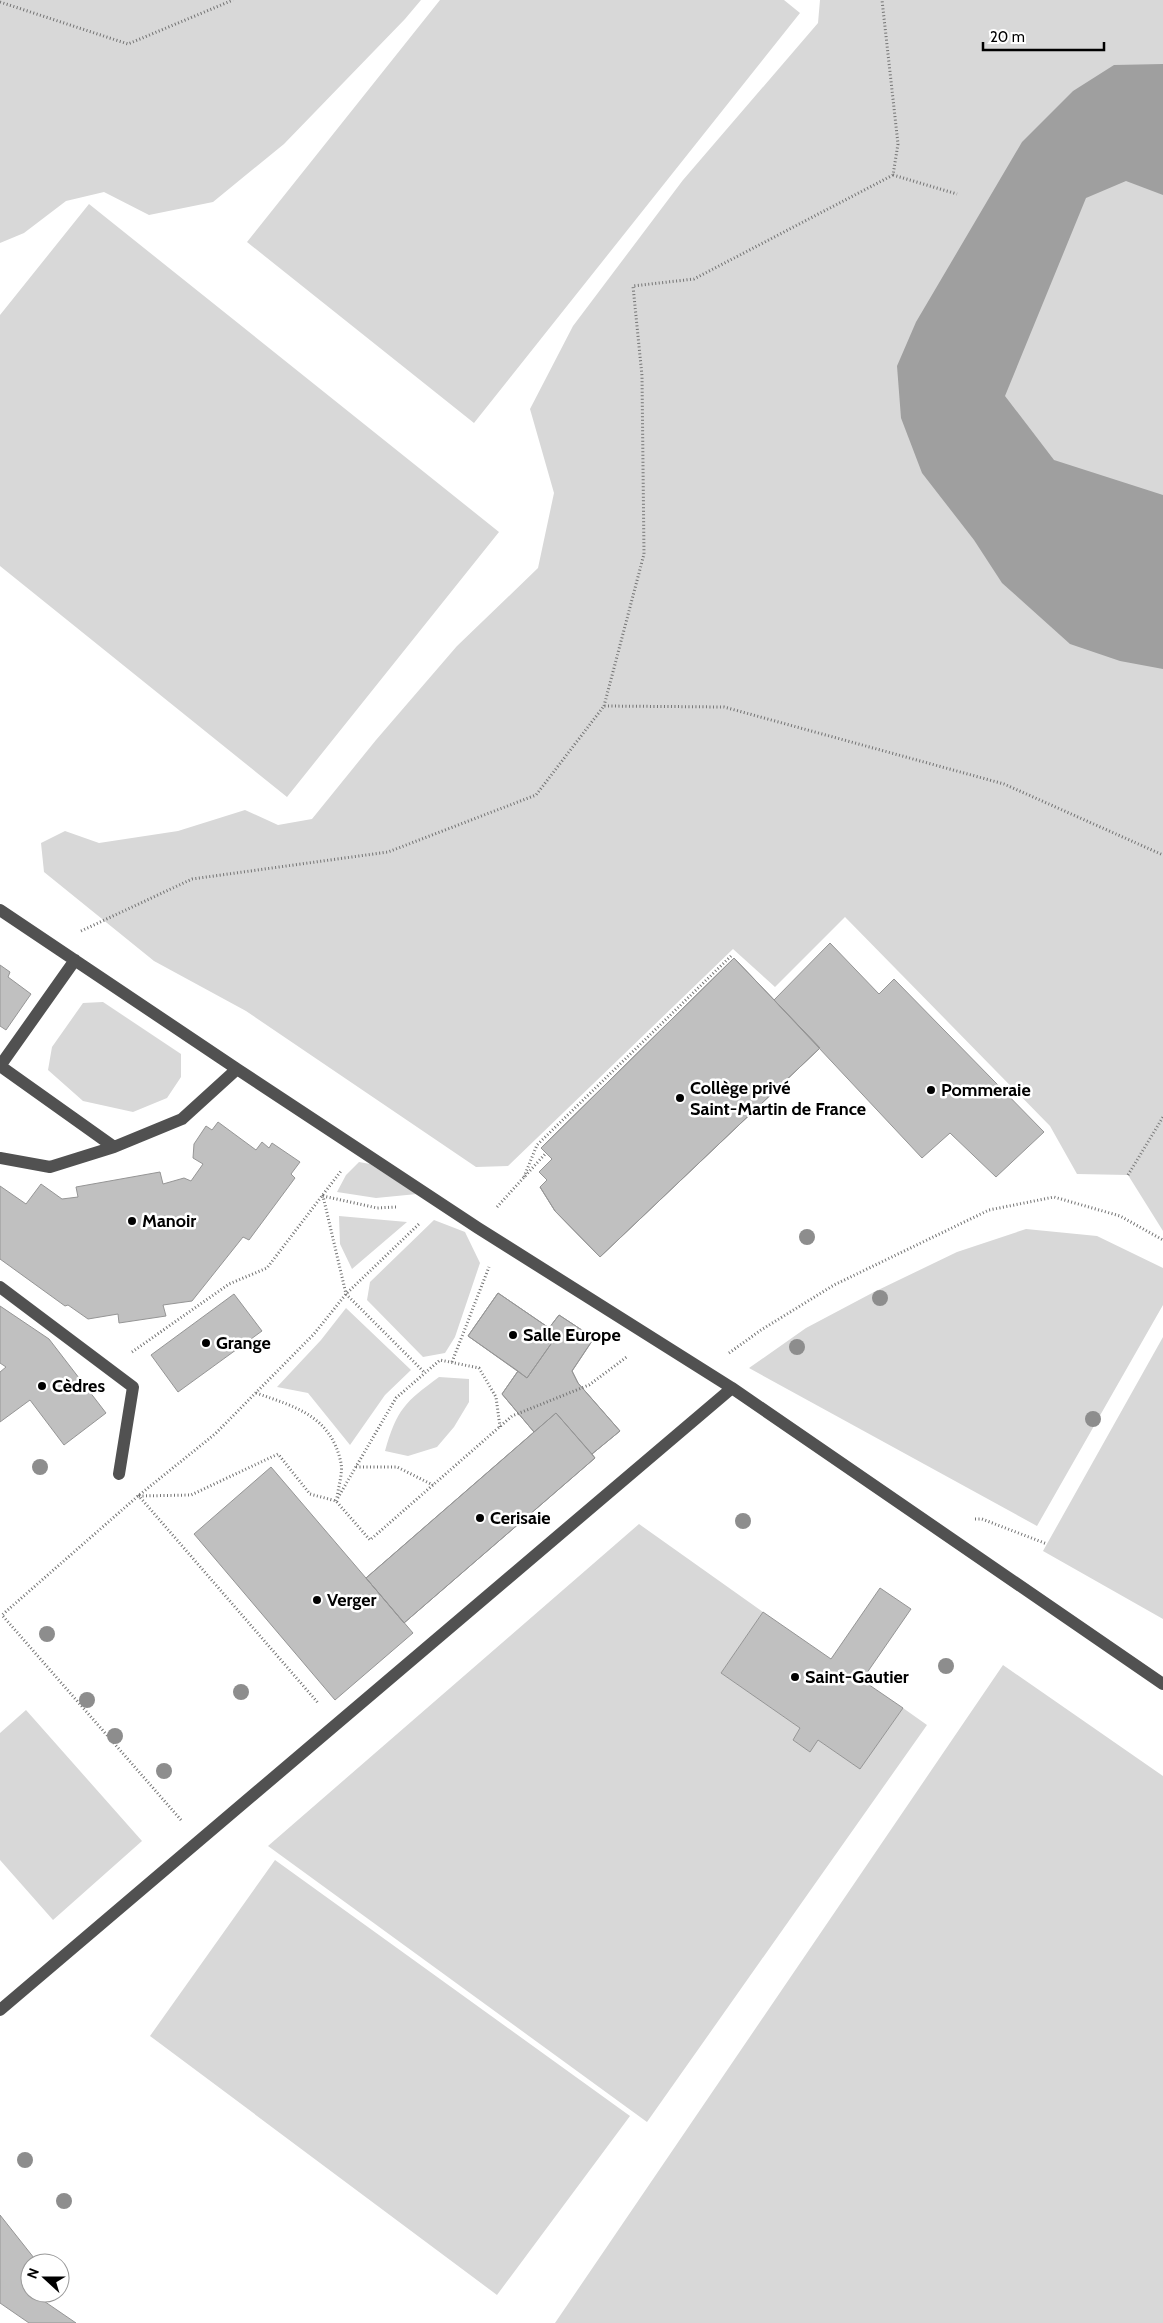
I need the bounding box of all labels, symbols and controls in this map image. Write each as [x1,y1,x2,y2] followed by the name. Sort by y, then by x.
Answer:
[983,20,1104,52] scale bar
[990,28,1025,46] text: 20 m
[690,1077,866,1120] place label: Collège privé Saint-Martin de France
[941,1079,1031,1101] place label: Pommeraie
[925,1084,937,1096] marker: Pommeraie
[674,1092,686,1104] marker: Collège privé Saint-Martin de France
[142,1210,196,1232] place label: Manoir
[126,1215,138,1227] marker: Manoir
[523,1324,621,1346] place label: Salle Europe
[507,1329,519,1341] marker: Salle Europe
[216,1332,271,1354] place label: Grange
[200,1337,212,1349] marker: Grange
[52,1375,105,1397] place label: Cèdres
[36,1380,48,1392] marker: Cèdres
[490,1507,550,1529] place label: Cerisaie
[474,1512,486,1524] marker: Cerisaie
[327,1589,377,1611] place label: Verger
[311,1594,323,1606] marker: Verger
[805,1666,909,1688] place label: Saint-Gautier
[789,1671,801,1683] marker: Saint-Gautier
[20,2253,70,2303] north arrow
[23,2265,43,2281] text: N

